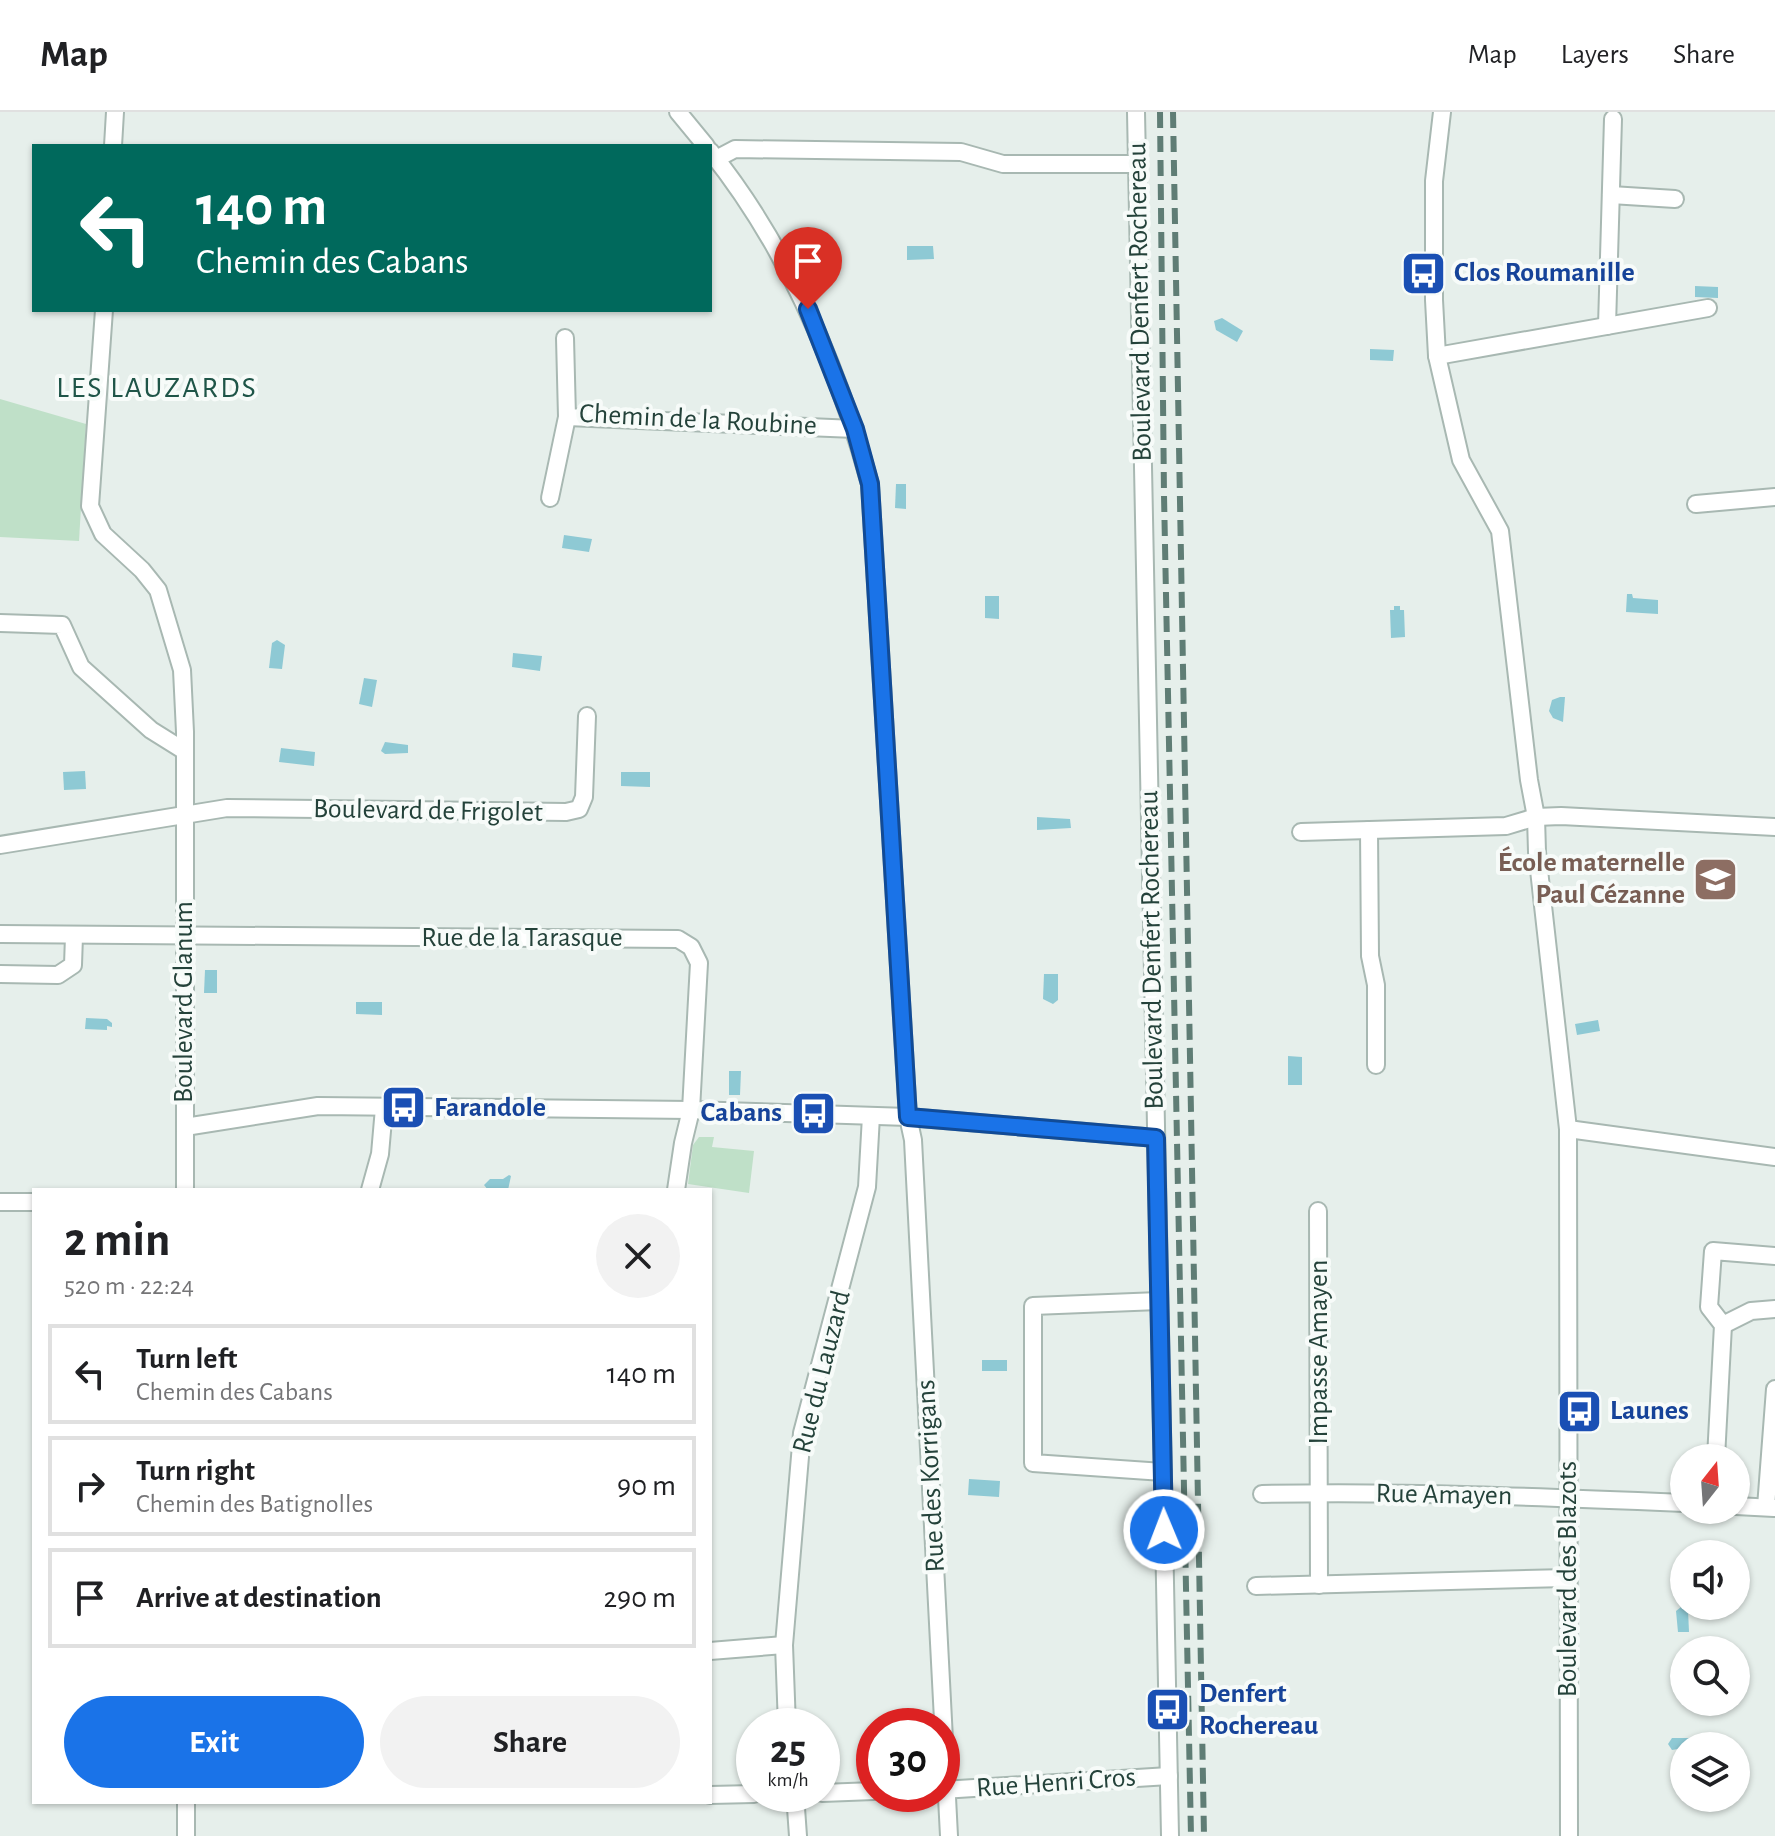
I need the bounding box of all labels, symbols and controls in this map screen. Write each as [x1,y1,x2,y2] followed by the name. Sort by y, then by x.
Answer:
[40,36,108,74] text: Map
[1468,41,1517,69] text: Map
[1561,41,1629,69] text: Layers
[1673,41,1735,69] text: Share
[1123,142,1157,462] street label: Boulevard Denfert Rochereau
[64,176,168,280] icon: left
[196,179,327,235] text: 140 m
[774,227,842,309] pin
[786,239,830,283] icon: arrive
[196,244,469,280] text: Chemin des Cabans
[1399,249,1447,297] bus stop icon: Clos Roumanille
[1454,259,1635,287] place label: Clos Roumanille
[56,373,258,403] district label: LES LAUZARDS
[578,400,818,440] street label: Chemin de la Roubine
[1135,790,1169,1110] street label: Boulevard Denfert Rochereau
[313,795,543,827] street label: Boulevard de Frigolet
[1498,846,1685,909] place label: École maternelle Paul Cézanne
[1692,855,1740,903] school or university icon: École maternelle Paul Cézanne
[170,901,198,1103] street label: Boulevard Glanum
[421,924,623,952] street label: Rue de la Tarasque
[379,1084,427,1132] bus stop icon: Farandole
[789,1089,837,1137] bus stop icon: Cabans
[434,1094,546,1122] place label: Farandole
[701,1099,782,1127] place label: Cabans
[596,1214,680,1298] button: close
[64,1217,171,1265] text: 2 min
[1305,1260,1333,1444] street label: Impasse Amayen
[64,1273,194,1299] text: 520 m · 22:24
[788,1288,856,1456] street label: Rue du Lauzard
[136,1344,237,1374] text: Turn left
[68,1352,112,1396] icon: left
[606,1359,676,1389] text: 140 m
[136,1379,333,1405] text: Chemin des Cabans
[912,1379,950,1573] street label: Rue des Korrigans
[1555,1387,1603,1435] bus stop icon: Launes
[1610,1397,1689,1425] place label: Launes
[1670,1444,1750,1524] north arrow
[1670,1444,1750,1812] map controls
[136,1456,255,1486] text: Turn right
[1554,1461,1582,1697] street label: Boulevard des Blazots
[68,1464,112,1508] icon: right
[617,1471,676,1501] text: 90 m
[1375,1480,1513,1510] street label: Rue Amayen
[1122,1488,1206,1572] position arrow
[136,1491,373,1517] text: Chemin des Batignolles
[1670,1540,1750,1620] button: sound
[68,1576,112,1620] icon: arrive
[136,1583,382,1613] text: Arrive at destination
[603,1583,676,1613] text: 290 m
[1670,1636,1750,1716] button: search
[1199,1680,1319,1740] place label: Denfert Rochereau
[1144,1686,1192,1734] bus stop icon: Denfert Rochereau
[64,1696,364,1788] button: Exit
[380,1696,680,1788] button: Share
[856,1708,960,1812] speed limit sign: 30
[770,1730,806,1770] text: 25
[1670,1732,1750,1812] button: layers
[975,1763,1137,1803] street label: Rue Henri Cros
[767,1770,809,1790] text: km/h

